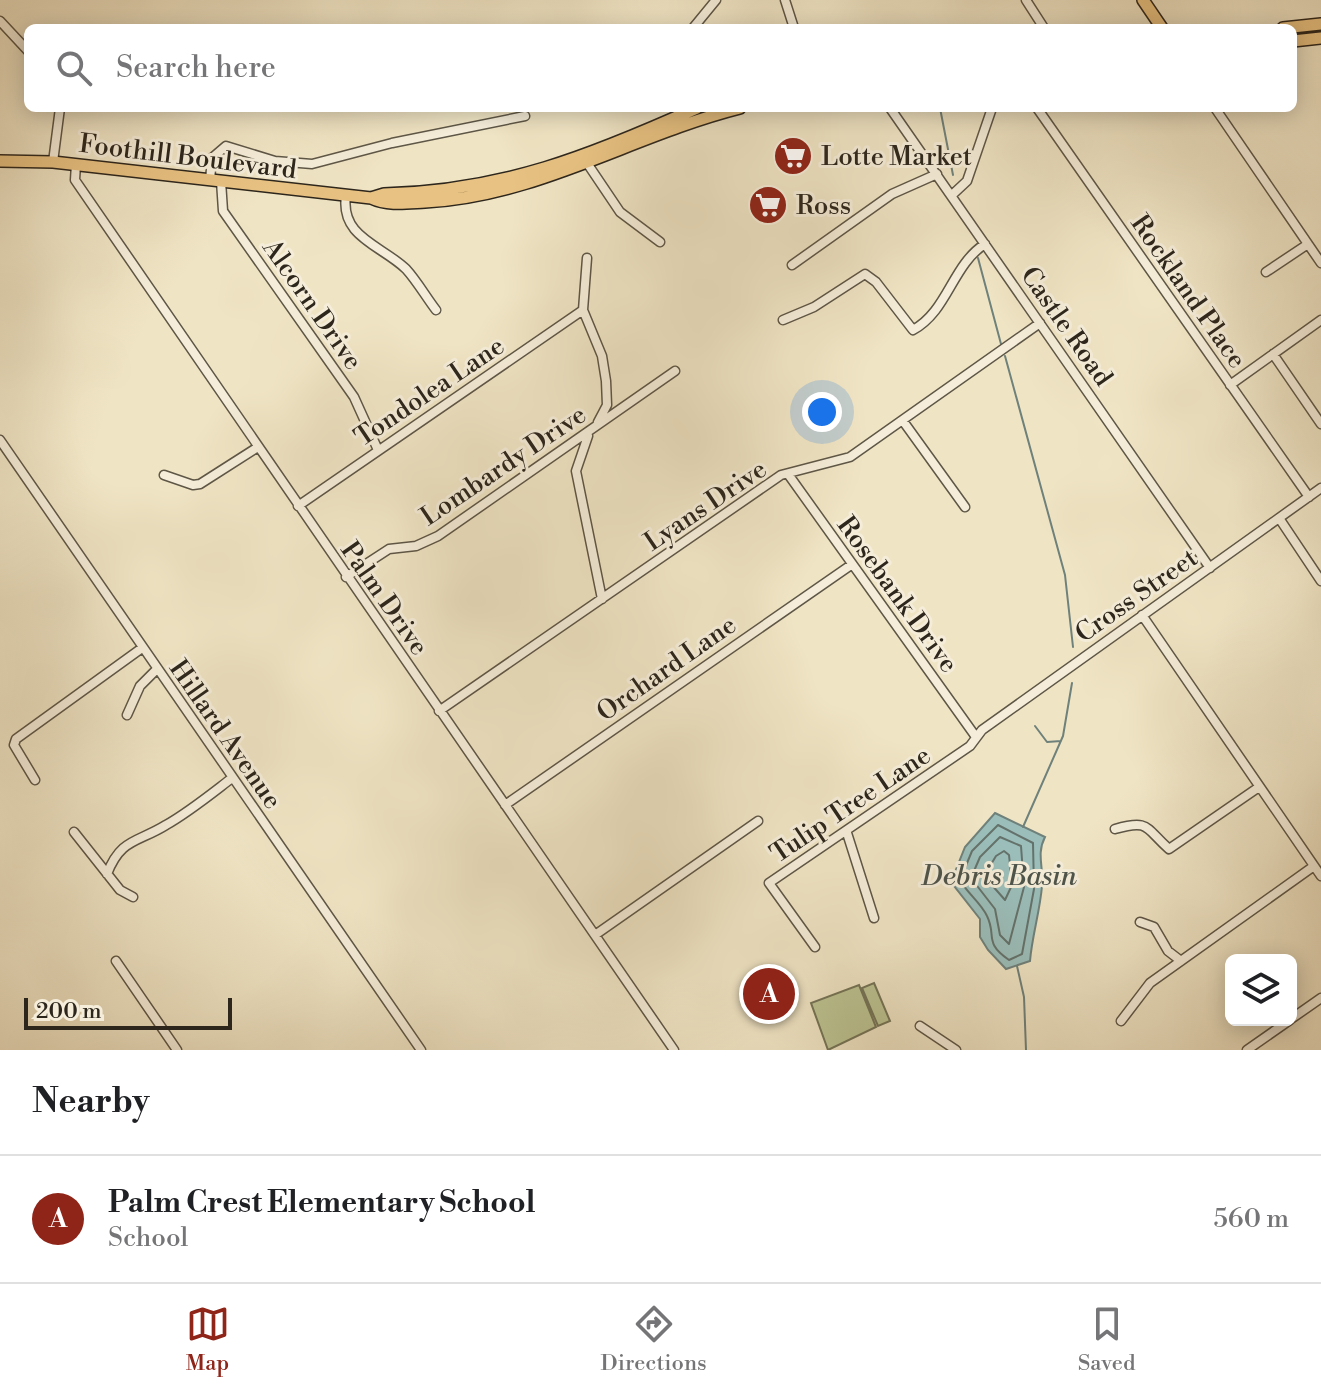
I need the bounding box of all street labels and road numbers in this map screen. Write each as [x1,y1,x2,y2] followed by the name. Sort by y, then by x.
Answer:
[77,128,299,186] street label: Foothill Boulevard
[1123,208,1253,375] street label: Rockland Place
[255,232,369,376] street label: Alcorn Drive
[1013,261,1119,393] street label: Castle Road
[349,330,511,454] street label: Tondolea Lane
[415,399,592,533] street label: Lombardy Drive
[638,453,773,558] street label: Lyans Drive
[830,510,965,679] street label: Rosebank Drive
[333,535,435,662] street label: Palm Drive
[1069,542,1204,650] street label: Cross Street
[591,609,742,729] street label: Orchard Lane
[162,654,288,815] street label: Hillard Avenue
[764,739,937,870] street label: Tulip Tree Lane

